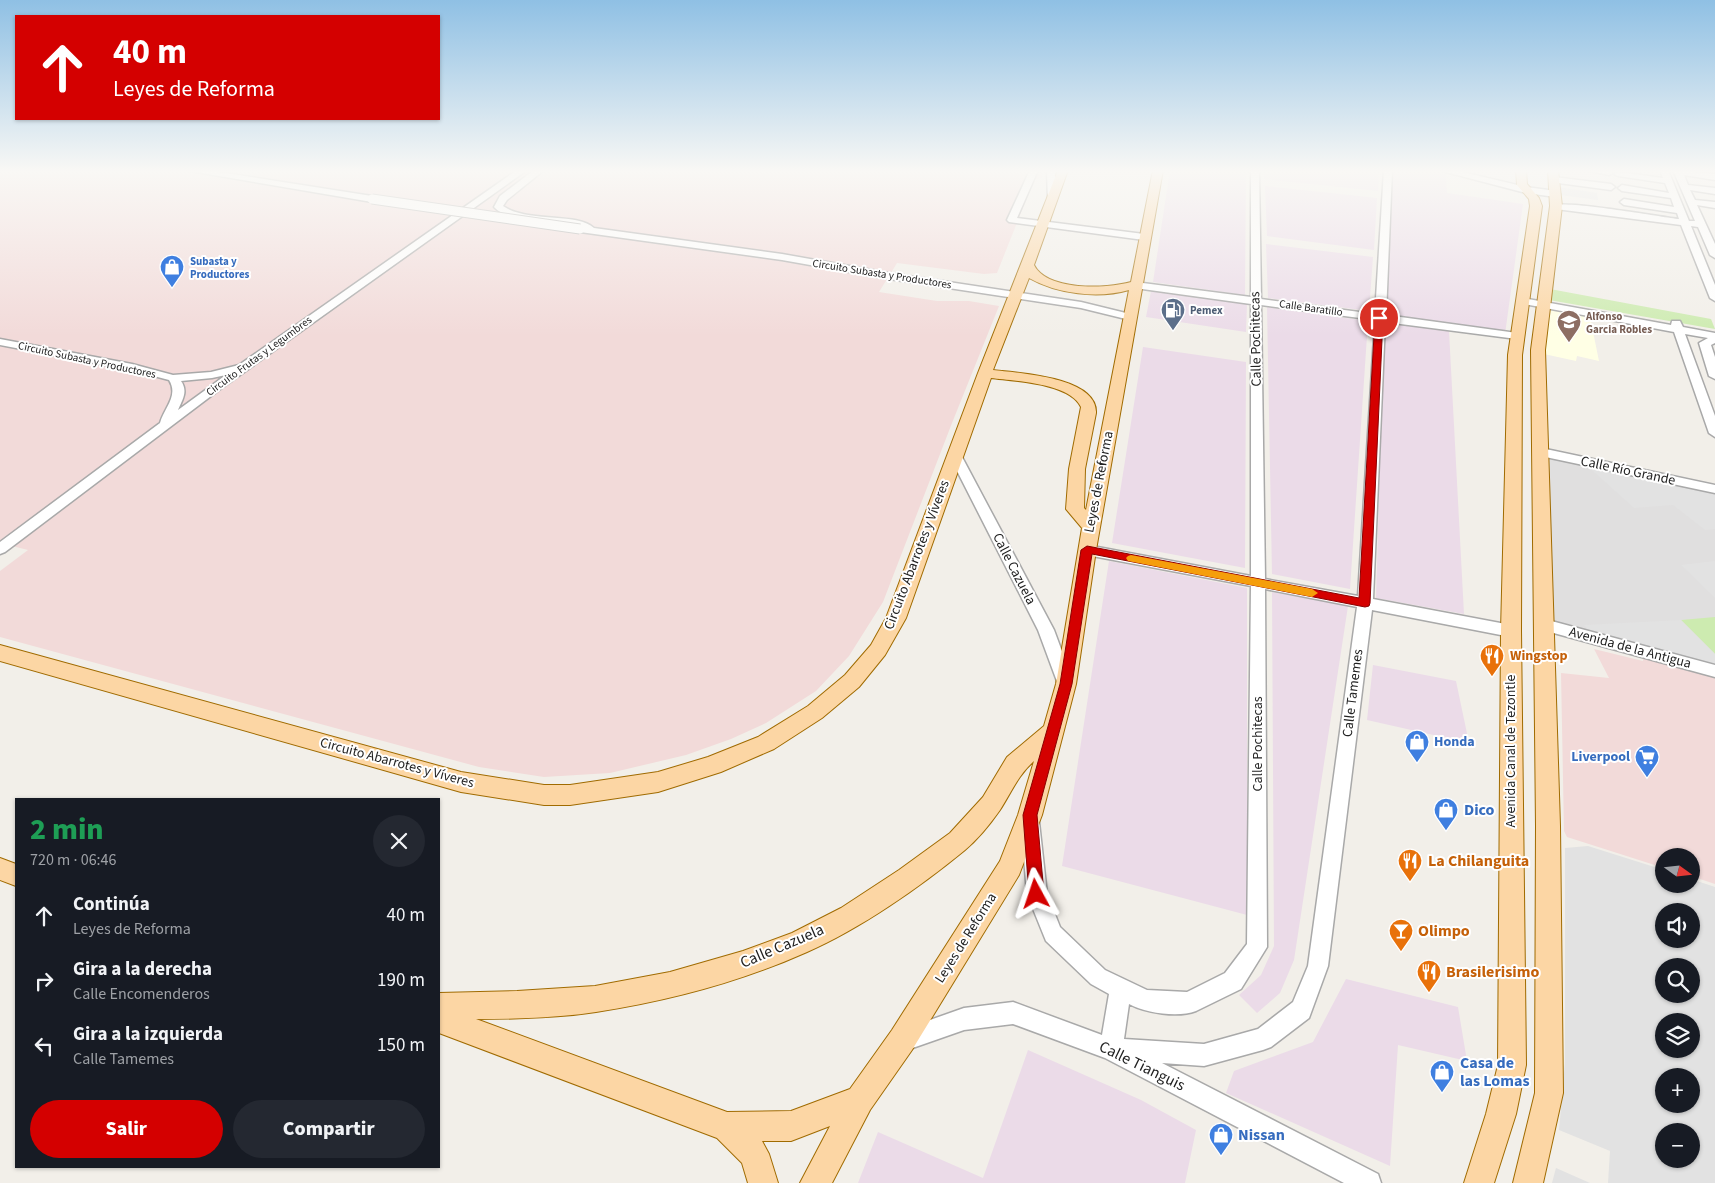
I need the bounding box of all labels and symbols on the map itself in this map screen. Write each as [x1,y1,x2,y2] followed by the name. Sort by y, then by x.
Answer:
[159,254,185,288] shop icon: Subasta y Productores
[190,254,250,282] place label: Subasta y Productores
[811,256,953,292] street label: Circuito Subasta y Productores
[1245,291,1267,387] street label: Calle Pochitecas
[1278,296,1344,320] street label: Calle Baratillo
[1160,297,1186,331] fuel station icon: Pemex
[1358,297,1400,339] pin
[1190,303,1223,318] place label: Pemex
[1556,309,1582,343] school or university icon: Alfonso Garcia Robles
[1585,309,1652,337] place label: Alfonso Garcia Robles
[203,312,315,400] street label: Circuito Frutas y Legumbres
[17,338,158,382] street label: Circuito Subasta y Productores
[1079,430,1119,534] street label: Leyes de Reforma
[1579,451,1677,491] street label: Calle Río Grande
[879,477,955,633] street label: Circuito Abarrotes y Víveres
[987,530,1041,608] street label: Calle Cazuela
[1567,622,1693,674] street label: Avenida de la Antigua
[1479,643,1505,677] restaurant icon: Wingstop
[1510,646,1568,666] place label: Wingstop
[1338,648,1368,738] street label: Calle Tamemes
[1501,674,1521,828] street label: Avenida Canal de Tezontle
[1248,696,1268,792] street label: Calle Pochitecas
[1404,729,1430,763] shop icon: Honda
[1434,732,1475,752] place label: Honda
[318,733,476,793] street label: Circuito Abarrotes y Víveres
[1634,744,1660,778] supermarket icon: Liverpool
[1571,747,1630,767] place label: Liverpool
[1433,797,1459,831] shop icon: Dico
[1464,799,1495,821] place label: Dico
[1397,848,1423,882] restaurant icon: La Chilanguita
[1655,848,1700,892] north arrow
[1428,850,1529,872] place label: La Chilanguita
[1009,867,1061,919] position arrow
[930,889,1002,987] street label: Leyes de Reforma
[737,918,827,974] street label: Calle Cazuela
[1388,918,1414,952] bar icon: Olimpo
[1418,920,1470,942] place label: Olimpo
[1416,959,1442,993] restaurant icon: Brasilerisimo
[1446,961,1539,983] place label: Brasilerisimo
[1095,1036,1189,1096] street label: Calle Tianguis
[1460,1052,1529,1092] place label: Casa de las Lomas
[1429,1059,1455,1093] shop icon: Casa de las Lomas
[1208,1122,1234,1156] shop icon: Nissan
[1238,1124,1285,1146] place label: Nissan

